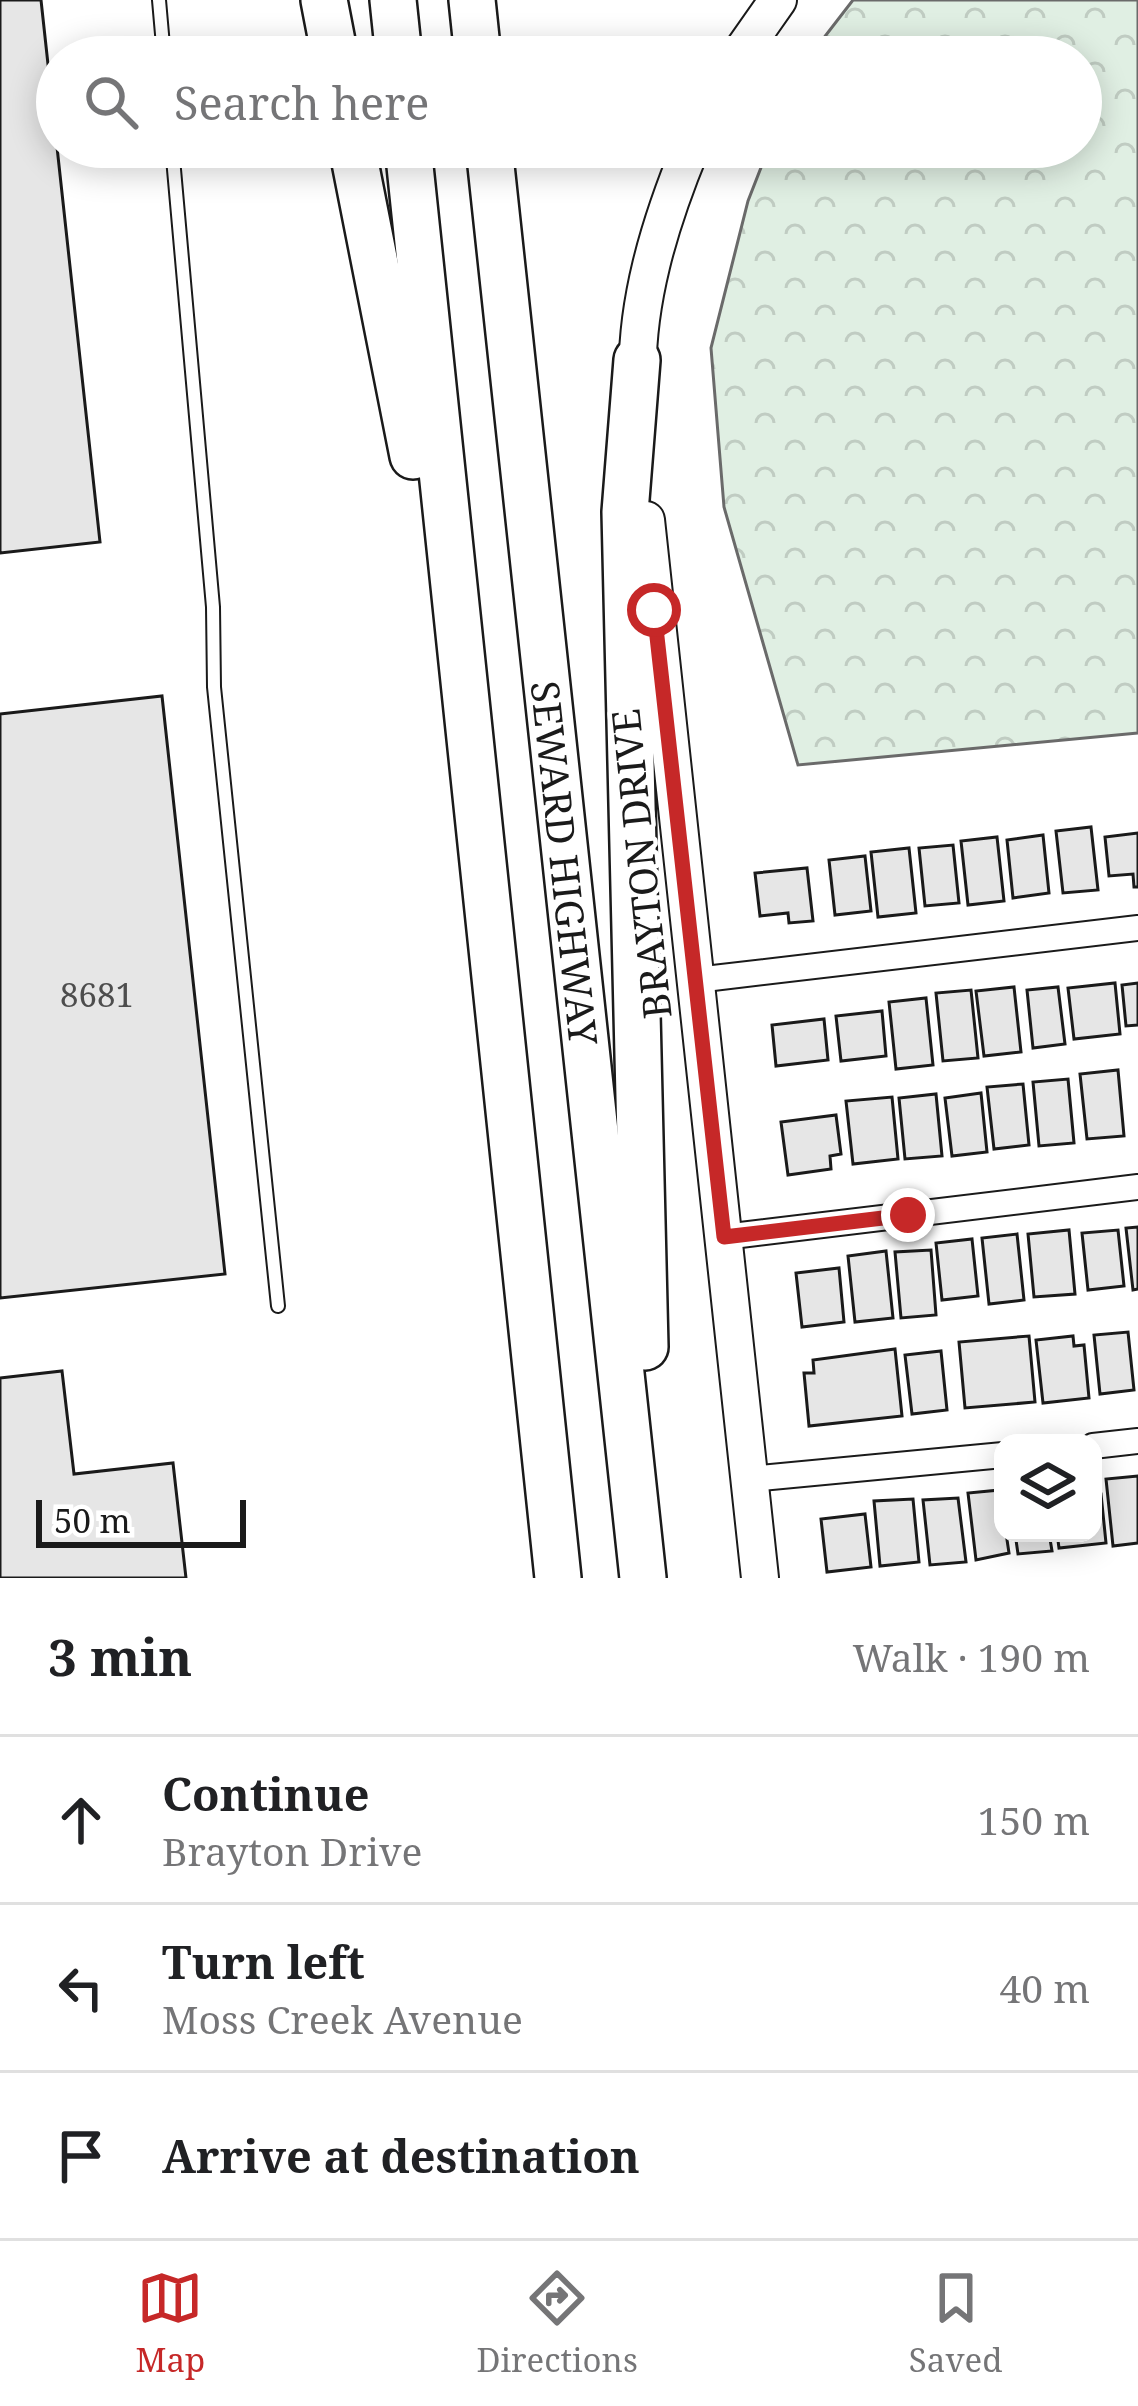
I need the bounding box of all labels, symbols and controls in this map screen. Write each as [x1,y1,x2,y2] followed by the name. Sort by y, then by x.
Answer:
[36,36,1102,168] search box
[78,69,144,135] icon: search
[174,72,429,133] text: Search here
[627,583,681,637] route start
[520,678,612,1048] street label: SEWARD HIGHWAY
[597,707,683,1021] street label: BRAYTON DRIVE
[60,972,134,1017] house number: 8681
[881,1188,935,1242] route end
[994,1434,1102,1542] map controls
[994,1434,1102,1542] button: layers
[36,1494,246,1547] scale bar
[54,1498,131,1543] text: 50 m
[48,1621,192,1691] text: 3 min
[853,1630,1090,1683] text: Walk · 190 m
[162,1763,370,1824] text: Continue
[48,1787,114,1853] icon: ahead
[978,1793,1090,1846] text: 150 m
[162,1824,422,1877] text: Brayton Drive
[162,1931,365,1992] text: Turn left
[48,1955,114,2021] icon: left
[999,1961,1090,2014] text: 40 m
[162,1992,523,2045] text: Moss Creek Avenue
[48,2123,114,2189] icon: arrive
[162,2125,640,2186] text: Arrive at destination
[136,2265,205,2382] tab: Map
[476,2265,638,2382] tab: Directions
[909,2265,1002,2382] tab: Saved

